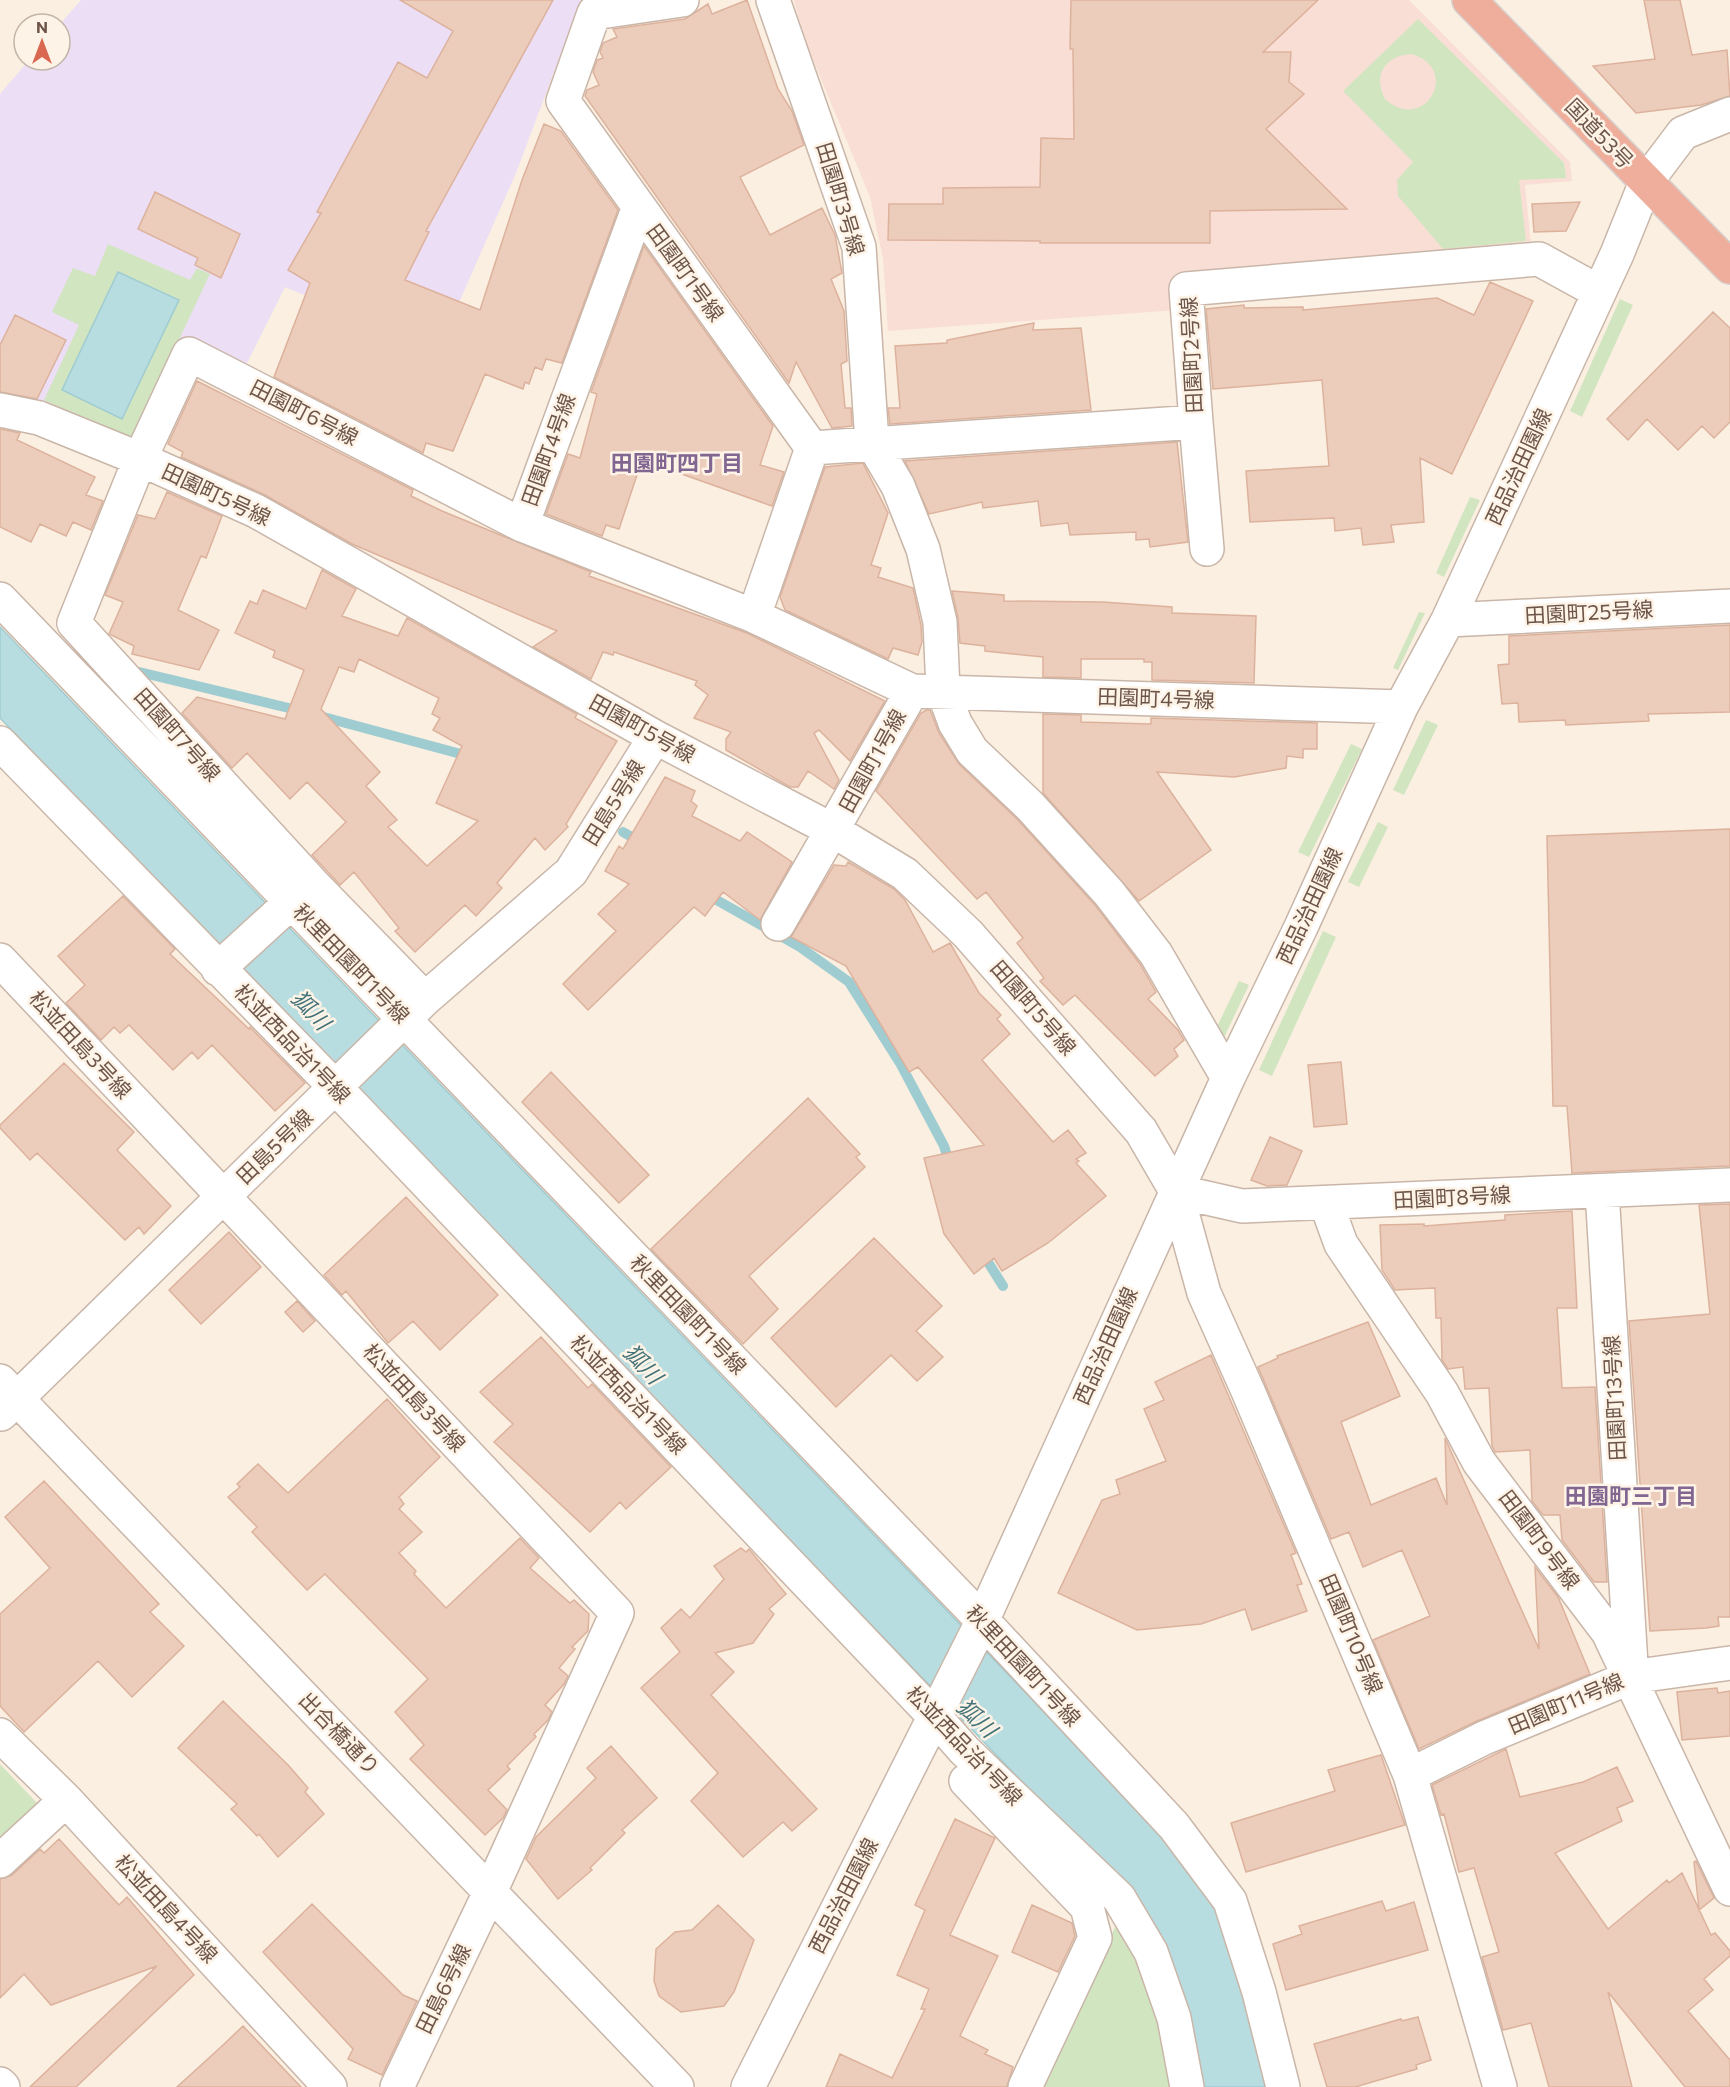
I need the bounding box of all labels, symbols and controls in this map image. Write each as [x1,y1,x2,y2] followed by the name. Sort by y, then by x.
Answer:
[12,12,72,72] north arrow
[36,17,48,36] text: N
[1561,93,1639,173] street label: 国道53号
[812,139,870,258] street label: 田園町3号線
[643,219,730,326] street label: 田園町1号線
[1175,296,1206,414] street label: 田園町2号線
[247,374,363,450] street label: 田園町6号線
[516,390,579,509] street label: 田園町4号線
[1480,404,1556,529] street label: 西品治田園線
[611,449,743,476] district label: 田園町四丁目
[158,458,275,530] street label: 田園町5号線
[1524,596,1654,627] street label: 田園町25号線
[130,682,226,785] street label: 田園町7号線
[1097,683,1215,712] street label: 田園町4号線
[585,688,700,767] street label: 田園町5号線
[833,704,910,816] street label: 田園町1号線
[577,755,649,850] street label: 田島5号線
[1271,843,1347,968] street label: 西品治田園線
[289,898,415,1028] street label: 秋里田園町1号線
[986,955,1082,1059] street label: 田園町5号線
[230,978,356,1108] street label: 松並西品治1号線
[286,984,338,1036] water label: 狐川
[25,985,137,1103] street label: 松並田島3号線
[231,1104,317,1188] street label: 田島5号線
[1392,1181,1511,1212] street label: 田園町8号線
[626,1249,752,1379] street label: 秋里田園町1号線
[1068,1283,1142,1408] street label: 西品治田園線
[566,1329,692,1459] street label: 松並西品治1号線
[1598,1335,1629,1462] street label: 田園町13号線
[359,1338,471,1456] street label: 松並田島3号線
[618,1338,670,1390] water label: 狐川
[1565,1482,1697,1509] district label: 田園町三丁目
[1495,1485,1586,1594] street label: 田園町9号線
[1316,1570,1389,1697] street label: 田園町10号線
[962,1599,1086,1731] street label: 秋里田園町1号線
[1504,1667,1627,1738] street label: 田園町11号線
[902,1680,1028,1810] street label: 松並西品治1号線
[295,1687,386,1779] street label: 出合橋通り
[952,1693,1004,1744] water label: 狐川
[803,1834,882,1957] street label: 西品治田園線
[111,1849,224,1967] street label: 松並田島4号線
[410,1939,475,2037] street label: 田島6号線

